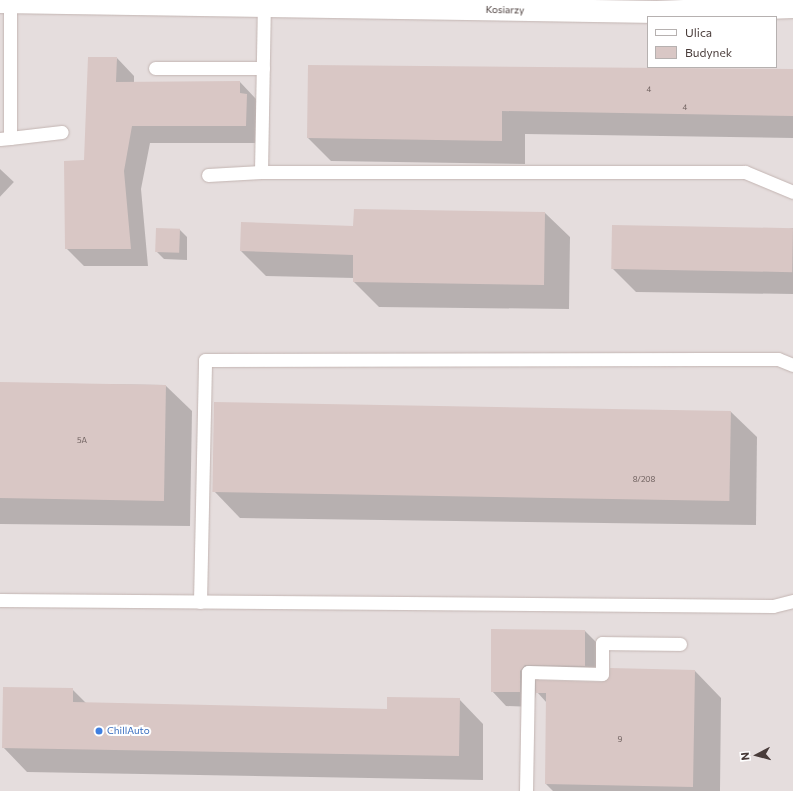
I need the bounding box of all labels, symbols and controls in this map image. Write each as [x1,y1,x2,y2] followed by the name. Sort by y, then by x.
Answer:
[486,4,524,16] street label: Kosiarzy
[647,16,777,68] legend
[685,25,712,39] text: Ulica
[685,45,732,59] text: Budynek
[647,85,651,95] house number: 4
[683,103,687,113] house number: 4
[77,436,87,446] house number: 5A
[633,475,655,485] house number: 8/208
[107,725,150,737] place label: ChillAuto
[94,726,104,736] marker: ChillAuto
[618,735,622,745] house number: 9
[737,735,777,775] north arrow
[738,752,751,761] text: N

